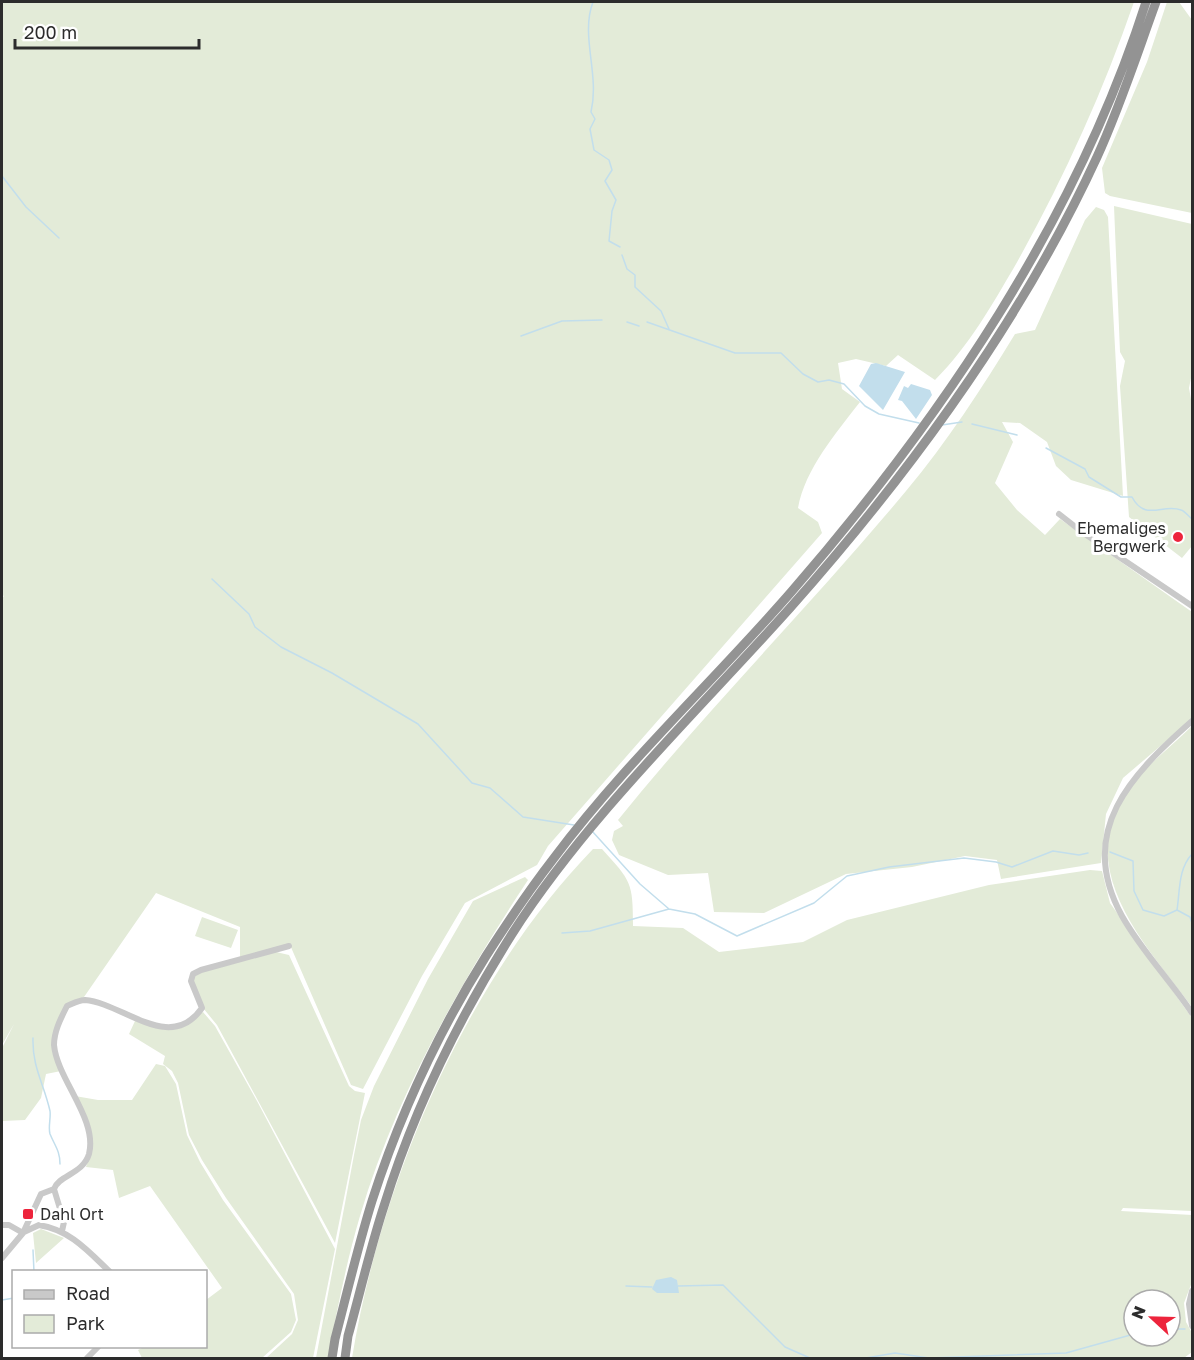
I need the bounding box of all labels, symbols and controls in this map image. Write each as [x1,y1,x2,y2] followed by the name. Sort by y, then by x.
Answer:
[15,12,200,50] scale bar
[24,21,77,43] text: 200 m
[1077,518,1166,556] place label: Ehemaliges Bergwerk
[1171,530,1185,544] marker: Ehemaliges Bergwerk
[40,1204,104,1224] place label: Dahl Ort
[21,1207,35,1221] marker: Dahl Ort
[12,1270,207,1348] legend
[66,1282,110,1304] text: Road
[1122,1288,1182,1348] north arrow
[1127,1303,1150,1322] text: N
[66,1312,105,1334] text: Park

